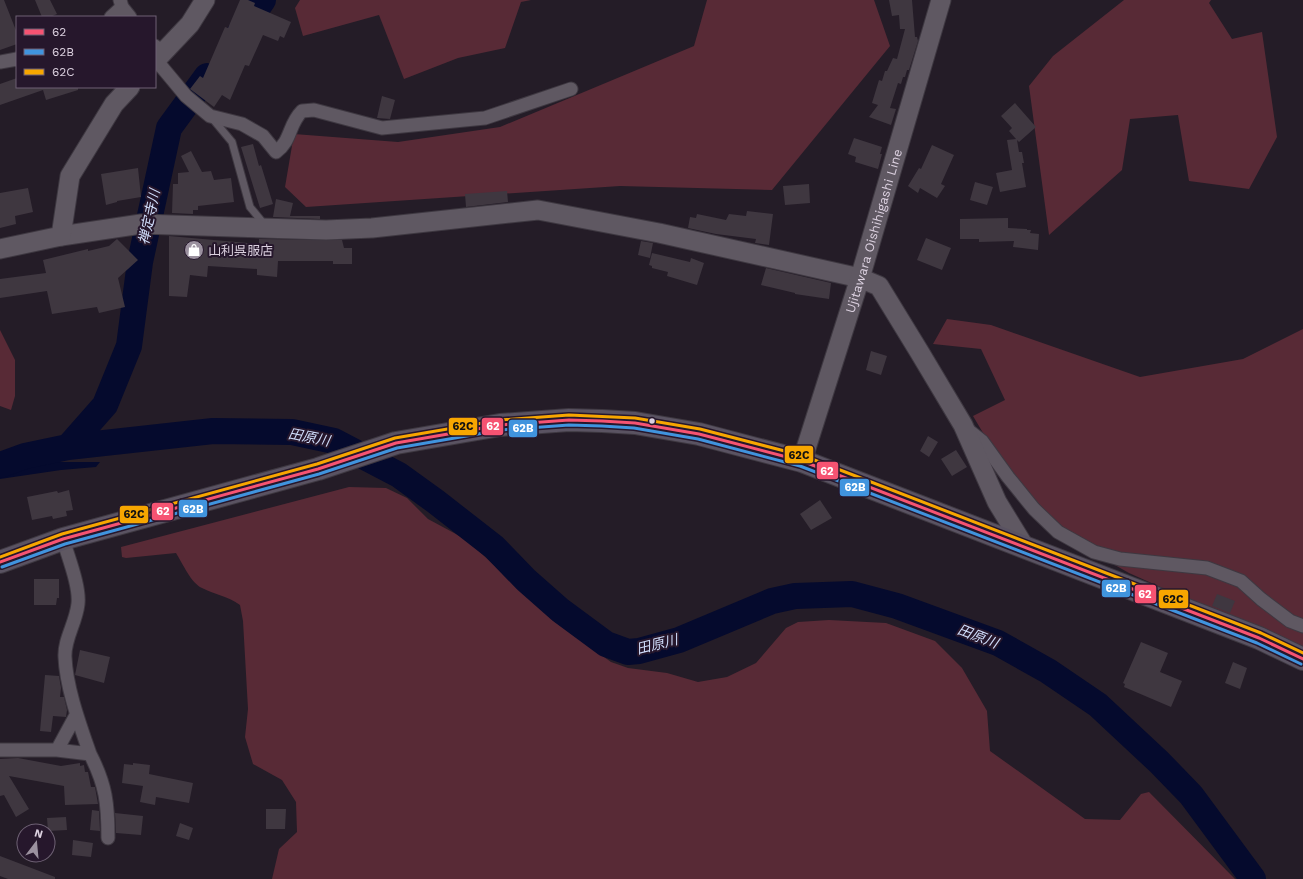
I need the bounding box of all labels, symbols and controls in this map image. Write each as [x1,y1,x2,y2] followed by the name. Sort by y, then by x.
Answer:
[16,16,156,88] legend
[52,25,66,39] text: 62
[52,45,74,59] text: 62B
[52,65,75,79] text: 62C
[842,147,905,315] street label: Ujitawara Oishihigashi Line
[135,186,163,246] water label: 禅定寺川
[183,239,205,261] shop icon: 山利呉服店
[208,243,273,258] place label: 山利呉服店
[647,416,657,426] unlabelled marker
[448,417,478,436] line badge: 62C
[481,417,504,436] line badge: 62
[508,419,538,438] line badge: 62B
[453,420,474,433] text: 62C
[486,420,500,433] text: 62
[513,422,534,435] text: 62B
[287,425,333,449] water label: 田原川
[784,445,814,464] line badge: 62C
[789,449,810,462] text: 62C
[816,461,839,480] line badge: 62
[820,465,834,478] text: 62
[839,478,870,497] line badge: 62B
[845,481,866,494] text: 62B
[178,499,208,518] line badge: 62B
[151,502,174,521] line badge: 62
[183,503,204,516] text: 62B
[119,505,149,524] line badge: 62C
[156,505,170,518] text: 62
[124,508,145,521] text: 62C
[1101,579,1131,598] line badge: 62B
[1106,582,1127,595] text: 62B
[1134,584,1157,604] line badge: 62
[1138,588,1152,601] text: 62
[1158,589,1189,609] line badge: 62C
[1163,593,1184,606] text: 62C
[956,621,1002,652] water label: 田原川
[635,631,681,657] water label: 田原川
[16,823,56,863] north arrow
[33,826,44,841] text: N

